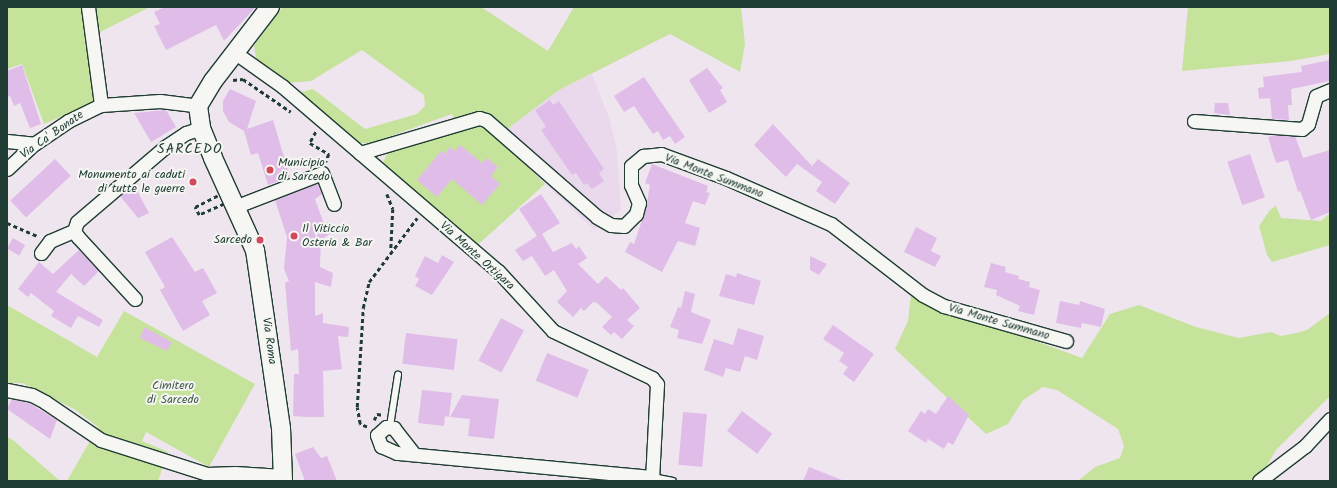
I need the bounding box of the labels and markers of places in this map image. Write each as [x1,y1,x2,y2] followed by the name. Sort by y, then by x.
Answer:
[278,156,330,184] place label: Municipio di Sarcedo
[265,165,275,175] marker: Municipio di Sarcedo
[78,168,185,196] place label: Monumento ai caduti di tutte le guerre
[188,177,198,187] marker: Monumento ai caduti di tutte le guerre
[302,222,372,250] place label: Il Viticcio Osteria & Bar
[289,231,299,241] marker: Il Viticcio Osteria & Bar
[214,233,252,247] place label: Sarcedo
[255,235,265,245] marker: Sarcedo

